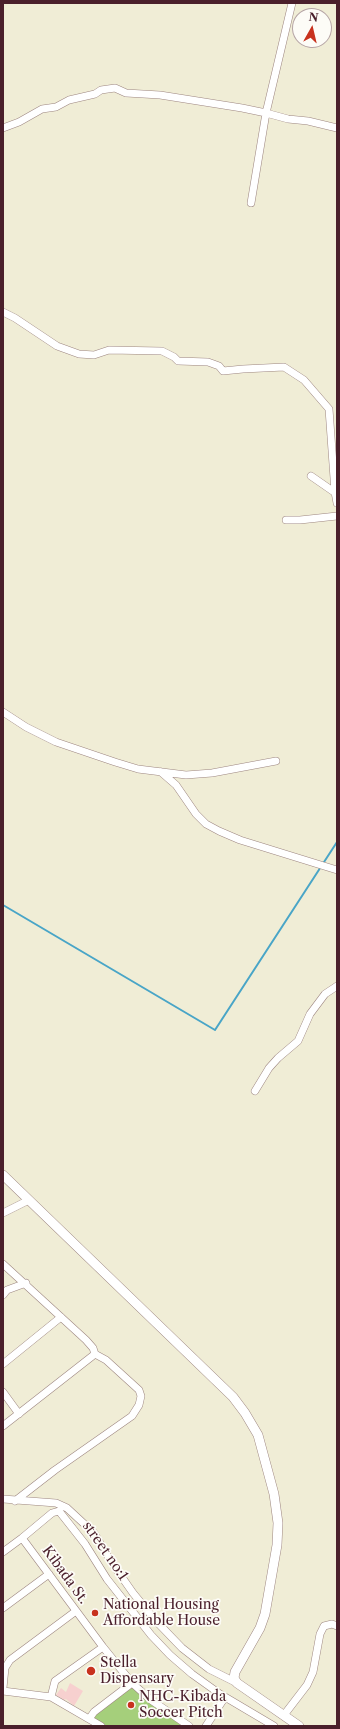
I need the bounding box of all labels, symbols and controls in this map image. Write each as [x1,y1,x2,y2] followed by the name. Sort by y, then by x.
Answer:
[292,8,332,48] north arrow
[308,10,319,25] text: N
[79,1518,131,1584] street label: street no:1
[38,1543,92,1607] street label: Kibada St.
[103,1597,220,1630] place label: National Housing Affordable House
[90,1608,100,1618] marker: National Housing Affordable House
[100,1655,174,1688] place label: Stella Dispensary
[85,1665,97,1677] marker: Stella Dispensary
[139,1689,226,1722] place label: NHC-Kibada Soccer Pitch
[126,1700,136,1710] marker: NHC-Kibada Soccer Pitch

